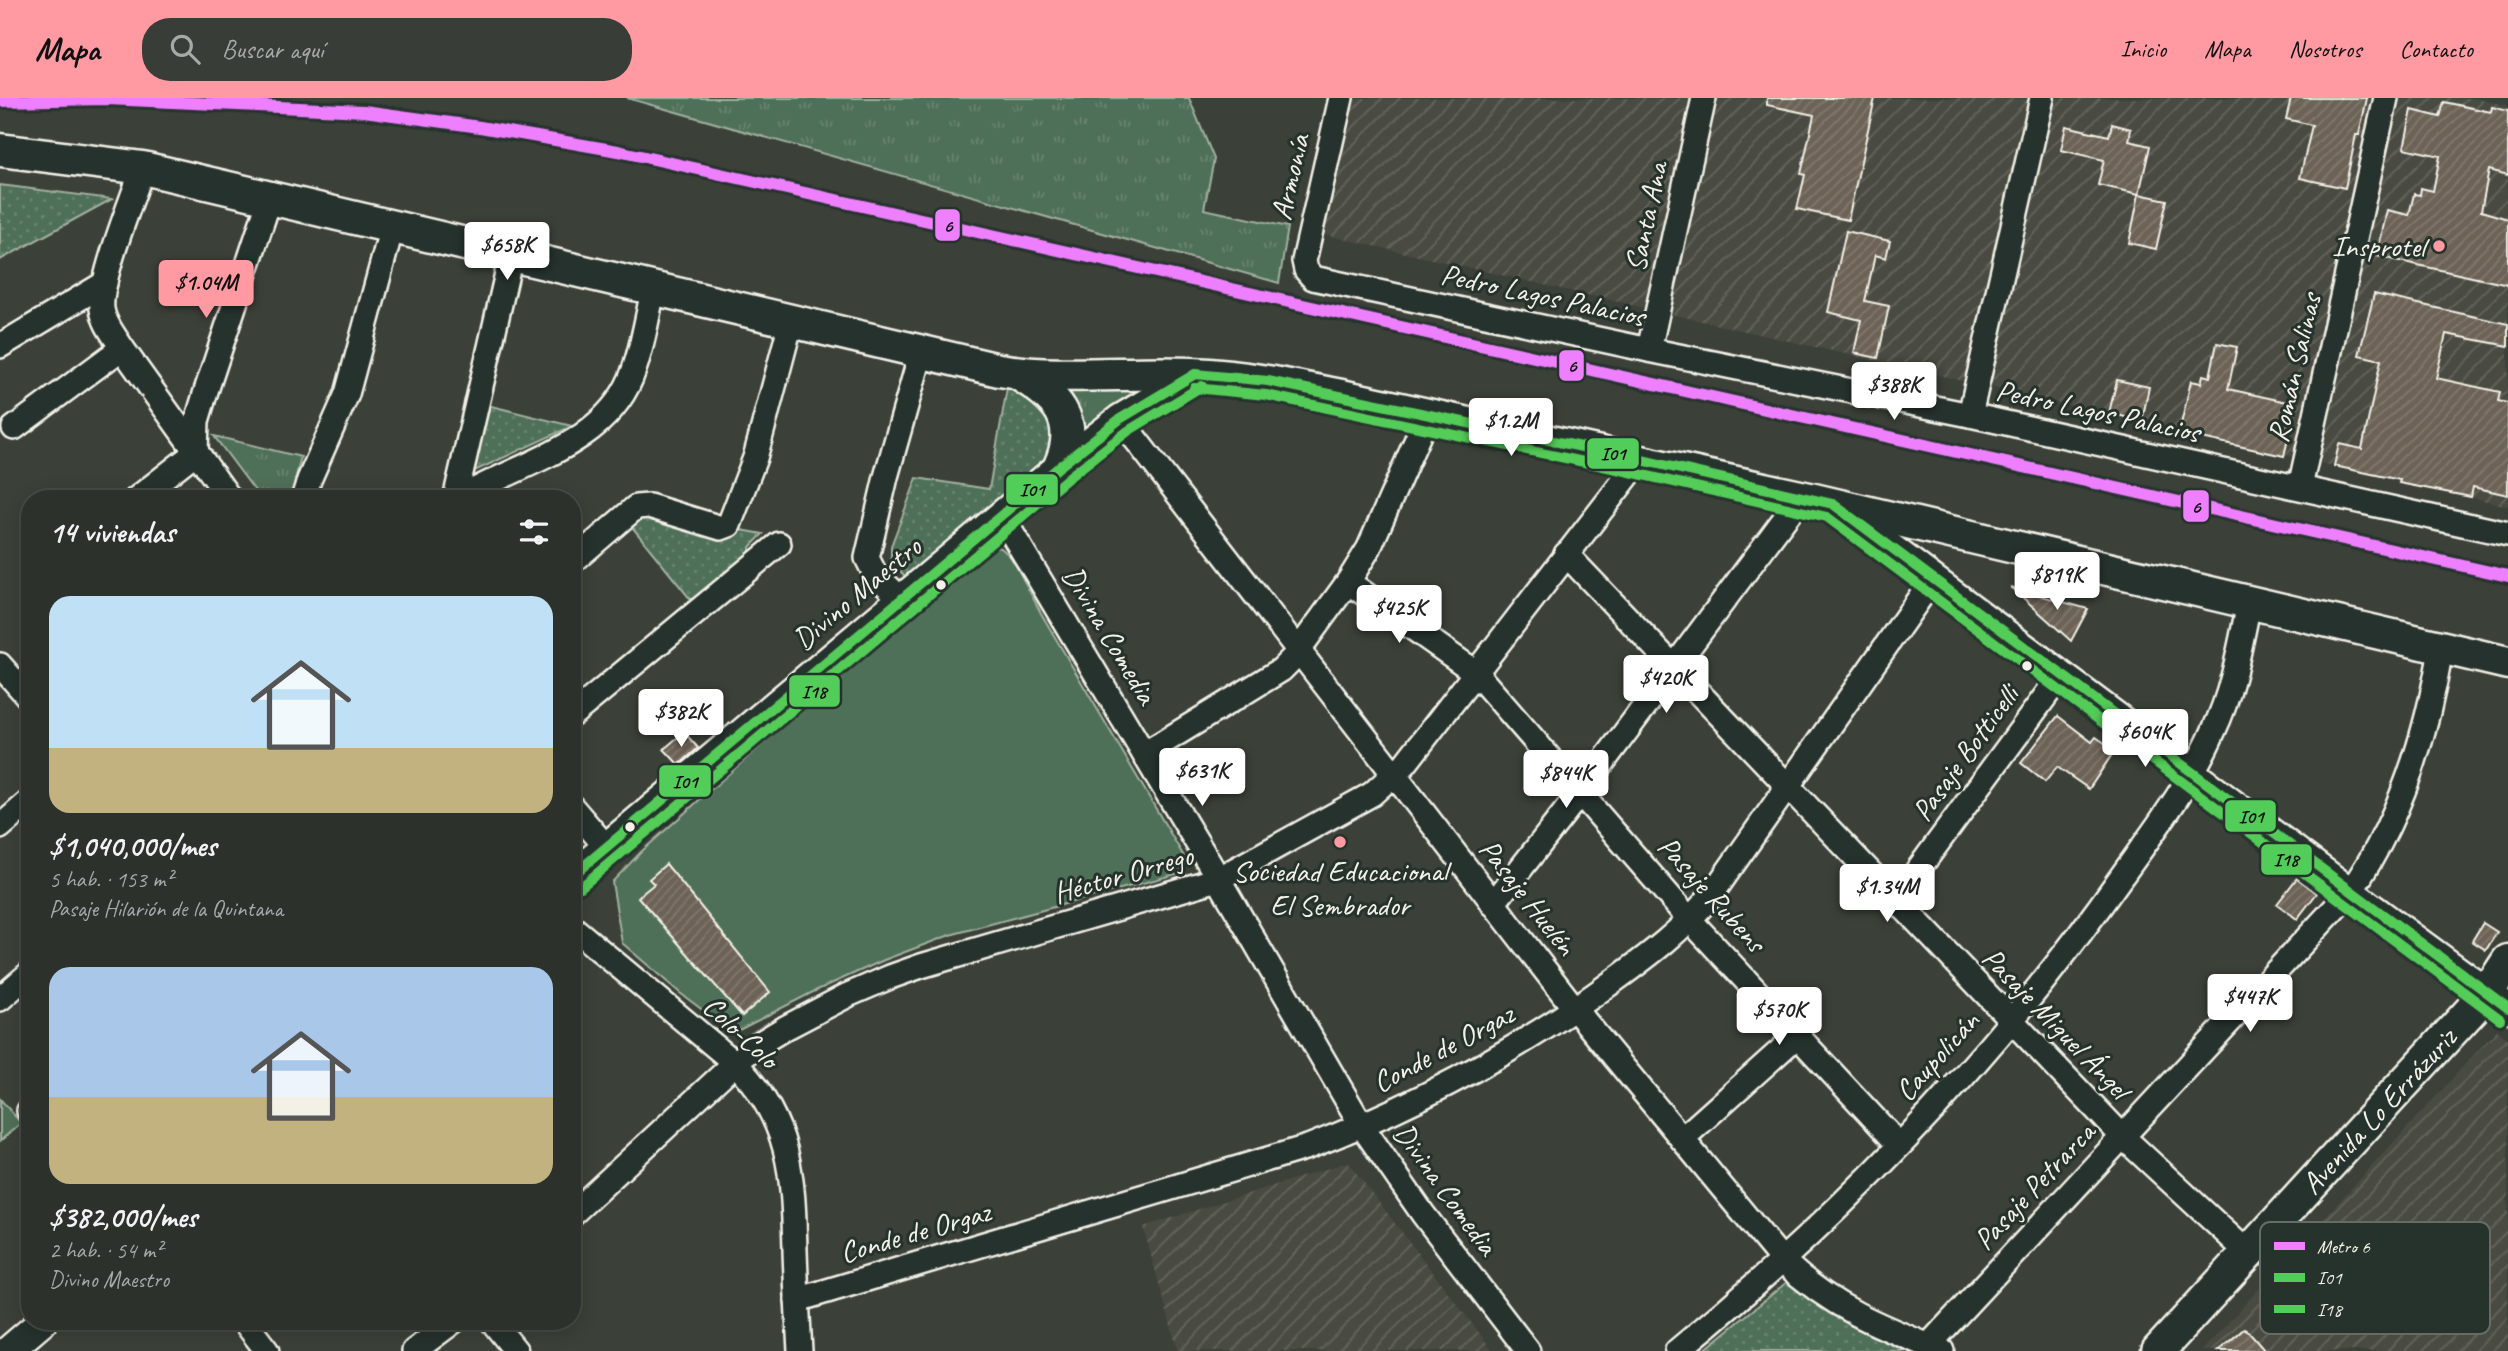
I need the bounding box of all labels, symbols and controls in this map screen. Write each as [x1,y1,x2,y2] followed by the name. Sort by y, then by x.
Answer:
[142,18,632,81] search box
[35,28,100,70] text: Mapa
[166,30,204,68] icon: search
[222,33,324,66] text: Buscar aquí
[2120,34,2166,64] text: Inicio
[2204,34,2251,64] text: Mapa
[2289,34,2361,64] text: Nosotros
[2399,34,2473,64] text: Contacto
[1262,129,1319,224] street label: Armonía
[1616,156,1677,275] street label: Santa Ana
[934,208,961,242] line badge: 6
[944,214,955,238] text: 6
[458,222,556,282] pin: $658K
[2332,227,2430,265] place label: Insprotel
[480,230,534,259] text: $658K
[2431,238,2447,254] marker: Insprotel
[1438,255,1651,336] street label: Pedro Lagos Palacios
[149,260,263,320] pin: $1.04M
[175,268,237,297] text: $1.04M
[2258,287,2330,446] street label: Román Salinas
[1558,349,1585,382] line badge: 6
[1568,354,1579,378] text: 6
[1845,362,1943,422] pin: $388K
[1867,370,1921,399] text: $388K
[1993,371,2206,452] street label: Pedro Lagos Palacios
[1462,398,1560,458] pin: $1.2M
[1485,406,1537,435] text: $1.2M
[1586,437,1640,470] line badge: I01
[1601,442,1628,466] text: I01
[1005,473,1059,506] line badge: I01
[1020,478,1047,502] text: I01
[2182,489,2210,523] line badge: 6
[2192,495,2203,519] text: 6
[49,513,175,551] text: 14 viviendas
[515,513,553,551] icon: filters
[785,527,930,658] street label: Divino Maestro
[2008,552,2106,612] pin: $819K
[1054,559,1167,712] street label: Divina Comedia
[2031,560,2083,589] text: $819K
[934,578,948,592] unlabelled marker
[1350,586,1448,645] pin: $425K
[1373,593,1425,622] text: $425K
[238,642,364,768] icon: home
[1617,656,1715,715] pin: $420K
[2020,659,2034,673] unlabelled marker
[1639,663,1693,692] text: $420K
[788,674,841,708] line badge: I18
[1903,675,2029,828] street label: Pasaje Botticelli
[802,680,829,704] text: I18
[632,690,730,749] pin: $382K
[654,697,708,726] text: $382K
[2096,710,2194,769] pin: $604K
[2118,717,2172,746] text: $604K
[1153,748,1251,808] pin: $631K
[1517,750,1615,810] pin: $844K
[1175,756,1229,785] text: $631K
[1539,758,1593,787] text: $844K
[658,764,712,798] line badge: I01
[673,770,700,794] text: I01
[2224,799,2277,833] line badge: I01
[2239,805,2266,829] text: I01
[623,820,637,834] unlabelled marker
[49,827,216,865] text: $1,040,000/mes
[1650,828,1776,962] street label: Pasaje Rubens
[1471,831,1586,964] street label: Pasaje Huelén
[1332,834,1348,850] marker: Sociedad Educacional El Sembrador
[1049,836,1198,912] street label: Héctor Orrego
[2260,843,2313,876] line badge: I18
[2274,848,2301,872] text: I18
[1233,852,1452,924] place label: Sociedad Educacional El Sembrador
[1830,864,1944,924] pin: $1.34M
[49,865,173,894] text: 5 hab. · 153 m²
[1856,872,1918,901] text: $1.34M
[49,894,283,923] text: Pasaje Hilarión de la Quintana
[1974,939,2141,1110] street label: Pasaje Miguel Ángel
[2201,974,2299,1034] pin: $447K
[2224,982,2277,1011] text: $447K
[695,987,790,1079] street label: Colo-Colo
[1730,988,1828,1047] pin: $570K
[1366,994,1522,1101] street label: Conde de Orgaz
[1753,995,1805,1024] text: $570K
[1886,1002,1989,1109] street label: Caupolicán
[238,1013,364,1139] icon: home
[2293,1019,2466,1202] street label: Avenida Lo Errázuriz
[1965,1112,2105,1258] street label: Pasaje Petrarca
[1385,1115,1508,1264] street label: Divina Comedia
[835,1192,996,1272] street label: Conde de Orgaz
[49,1198,197,1236] text: $382,000/mes
[2260,1222,2490,1334] legend
[2317,1235,2371,1259] text: Metro 6
[49,1236,162,1265] text: 2 hab. · 54 m²
[49,1265,169,1294] text: Divino Maestro
[2317,1266,2343,1290] text: I01
[2317,1298,2344,1322] text: I18

